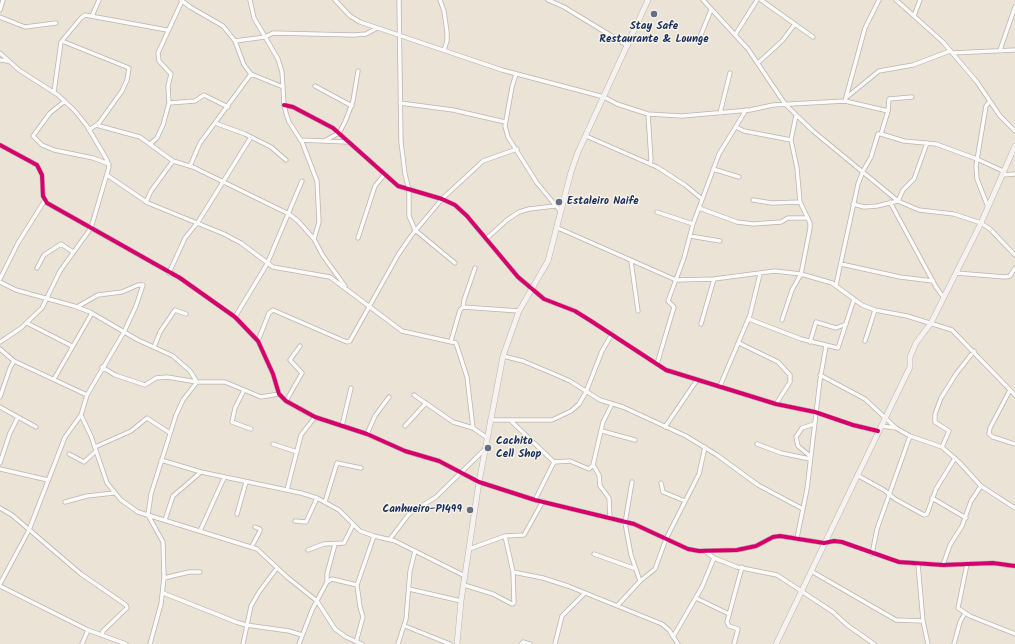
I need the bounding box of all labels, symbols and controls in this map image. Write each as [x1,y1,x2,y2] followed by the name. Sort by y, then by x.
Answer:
[649,9,659,19] marker: Stay Safe Restaurante & Lounge
[599,20,709,46] place label: Stay Safe Restaurante & Lounge
[567,195,639,209] place label: Estaleiro Naife
[554,197,564,207] marker: Estaleiro Naife
[496,435,541,461] place label: Cachito Cell Shop
[483,443,493,453] marker: Cachito Cell Shop
[382,503,462,517] place label: Canhueiro-P1499
[465,505,475,515] marker: Canhueiro-P1499

